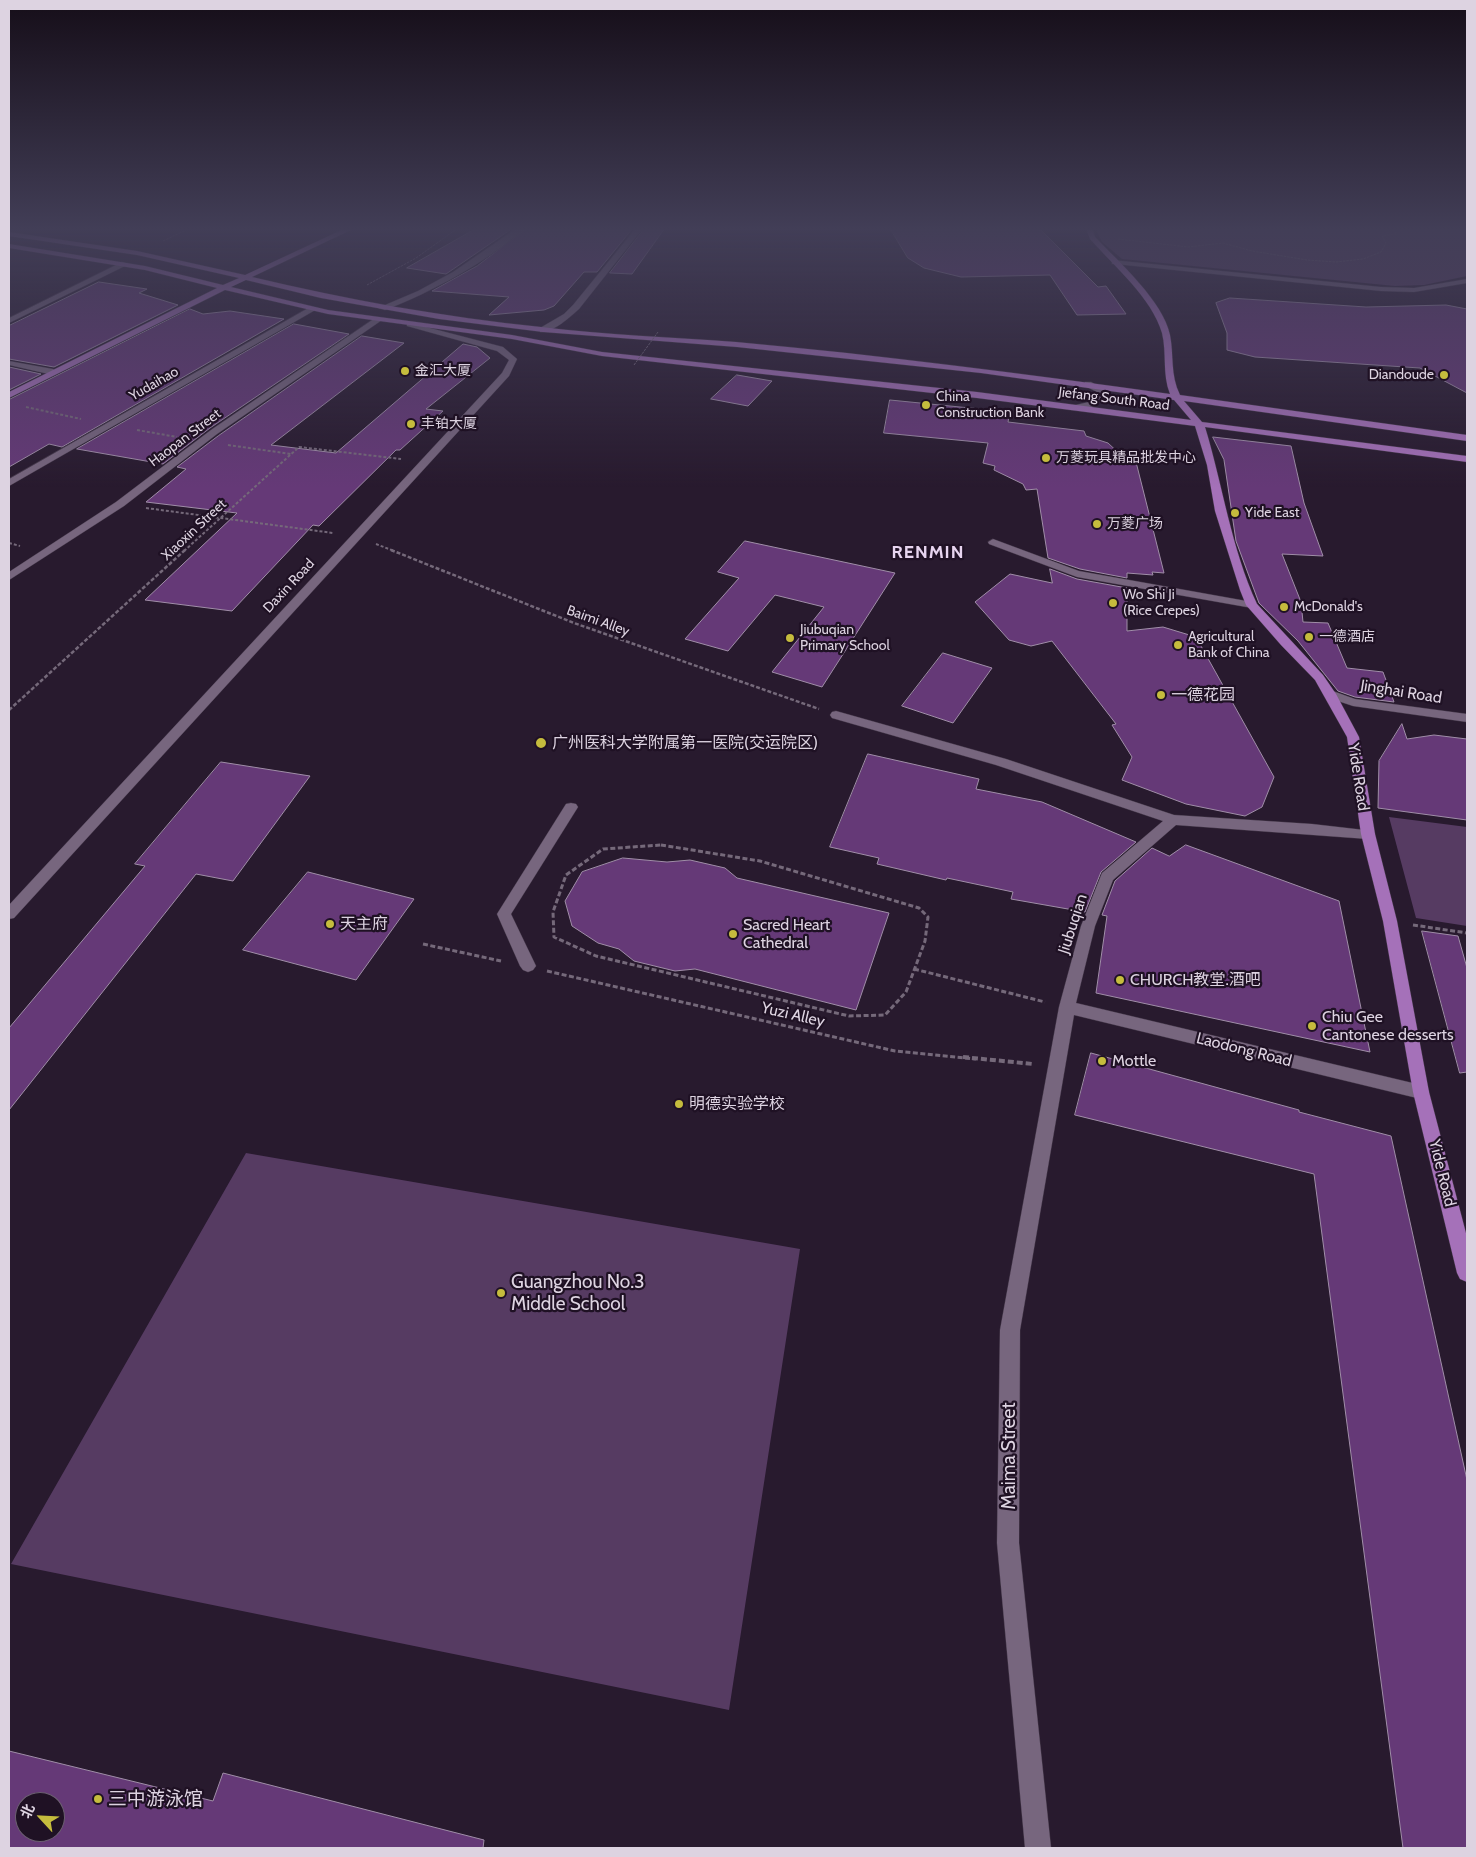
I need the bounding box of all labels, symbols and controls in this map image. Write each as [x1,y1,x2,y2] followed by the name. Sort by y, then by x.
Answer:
[126,363,182,405] street label: Yudaihao
[415,363,471,379] place label: 金汇大厦
[399,365,411,377] marker: 金汇大厦
[1369,367,1434,383] place label: Diandoude
[1438,369,1450,381] marker: Diandoude
[1057,384,1171,414] street label: Jiefang South Road
[936,389,1044,422] place label: China Construction Bank
[920,399,932,411] marker: China Construction Bank
[146,406,224,470] street label: Haopan Street
[421,416,477,432] place label: 丰铂大厦
[405,418,417,430] marker: 丰铂大厦
[1056,450,1196,466] place label: 万菱玩具精品批发中心
[1040,452,1052,464] marker: 万菱玩具精品批发中心
[158,496,230,564] street label: Xiaoxin Street
[1245,505,1300,521] place label: Yide East
[1229,507,1241,519] marker: Yide East
[1107,516,1163,532] place label: 万菱广场
[1091,518,1103,530] marker: 万菱广场
[891,542,965,564] district label: RENMIN
[260,556,318,616] street label: Daxin Road
[1123,587,1200,620] place label: Wo Shi Ji (Rice Crepes)
[1107,597,1119,609] marker: Wo Shi Ji (Rice Crepes)
[1294,599,1363,615] place label: McDonald's
[1278,601,1290,613] marker: McDonald's
[564,602,632,640] street label: Baimi Alley
[800,622,890,654] place label: Jiubuqian Primary School
[1188,629,1269,662] place label: Agricultural Bank of China
[1319,629,1375,645] place label: 一德酒店
[1303,631,1315,643] marker: 一德酒店
[784,632,796,644] marker: Jiubuqian Primary School
[1172,639,1184,651] marker: Agricultural Bank of China
[1359,676,1443,708] street label: Jinghai Road
[1171,685,1235,705] place label: 一德花园
[1155,689,1167,701] marker: 一德花园
[552,733,818,753] place label: 广州医科大学附属第一医院(交运院区)
[534,736,548,750] marker: 广州医科大学附属第一医院(交运院区)
[1343,742,1373,812] street label: Yide Road
[1054,892,1092,956] street label: Jiubuqian
[340,914,388,934] place label: 天主府
[743,915,830,953] place label: Sacred Heart Cathedral
[324,918,336,930] marker: 天主府
[727,928,739,940] marker: Sacred Heart Cathedral
[1130,970,1261,990] place label: CHURCH教堂.酒吧
[1114,974,1126,986] marker: CHURCH教堂.酒吧
[759,998,827,1032] street label: Yuzi Alley
[1322,1007,1454,1045] place label: Chiu Gee Cantonese desserts
[1306,1020,1318,1032] marker: Chiu Gee Cantonese desserts
[1194,1029,1294,1071] street label: Laodong Road
[1112,1051,1156,1071] place label: Mottle
[1096,1055,1108,1067] marker: Mottle
[689,1094,785,1114] place label: 明德实验学校
[673,1098,685,1110] marker: 明德实验学校
[1424,1137,1460,1209] street label: Yide Road
[511,1271,645,1315] place label: Guangzhou No.3 Middle School
[495,1287,507,1299] marker: Guangzhou No.3 Middle School
[998,1402,1020,1510] street label: Maima Street
[108,1788,203,1810] place label: 三中游泳馆
[15,1792,65,1842] north arrow
[92,1793,104,1805] marker: 三中游泳馆
[16,1801,38,1821] text: 北

